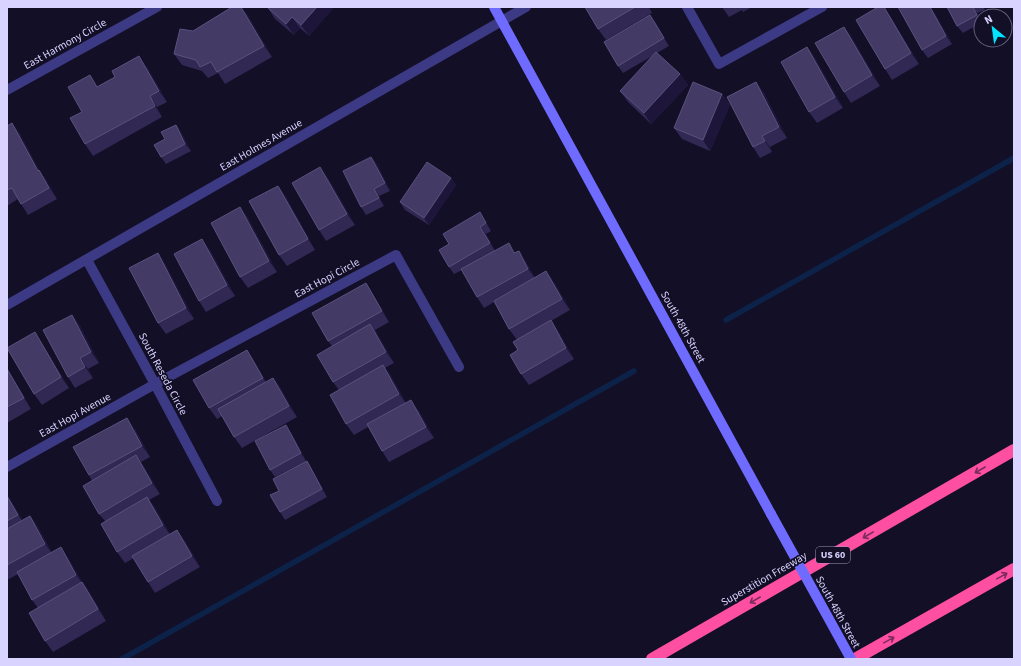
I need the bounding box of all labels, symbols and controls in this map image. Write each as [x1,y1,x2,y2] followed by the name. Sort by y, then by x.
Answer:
[973,8,1013,48] north arrow
[982,11,995,28] text: N
[21,15,110,73] street label: East Harmony Circle
[217,115,305,175] street label: East Holmes Avenue
[292,254,363,301] street label: East Hopi Circle
[657,288,709,366] street label: South 48th Street
[135,330,191,418] street label: South Reseda Circle
[37,389,114,441] street label: East Hopi Avenue
[974,466,986,474] one-way arrow
[862,531,874,539] one-way arrow
[816,547,850,563] road number: US 60
[718,548,810,610] street label: Superstition Freeway
[996,571,1008,579] one-way arrow
[812,573,864,651] street label: South 48th Street
[749,596,761,604] one-way arrow
[883,635,895,643] one-way arrow

